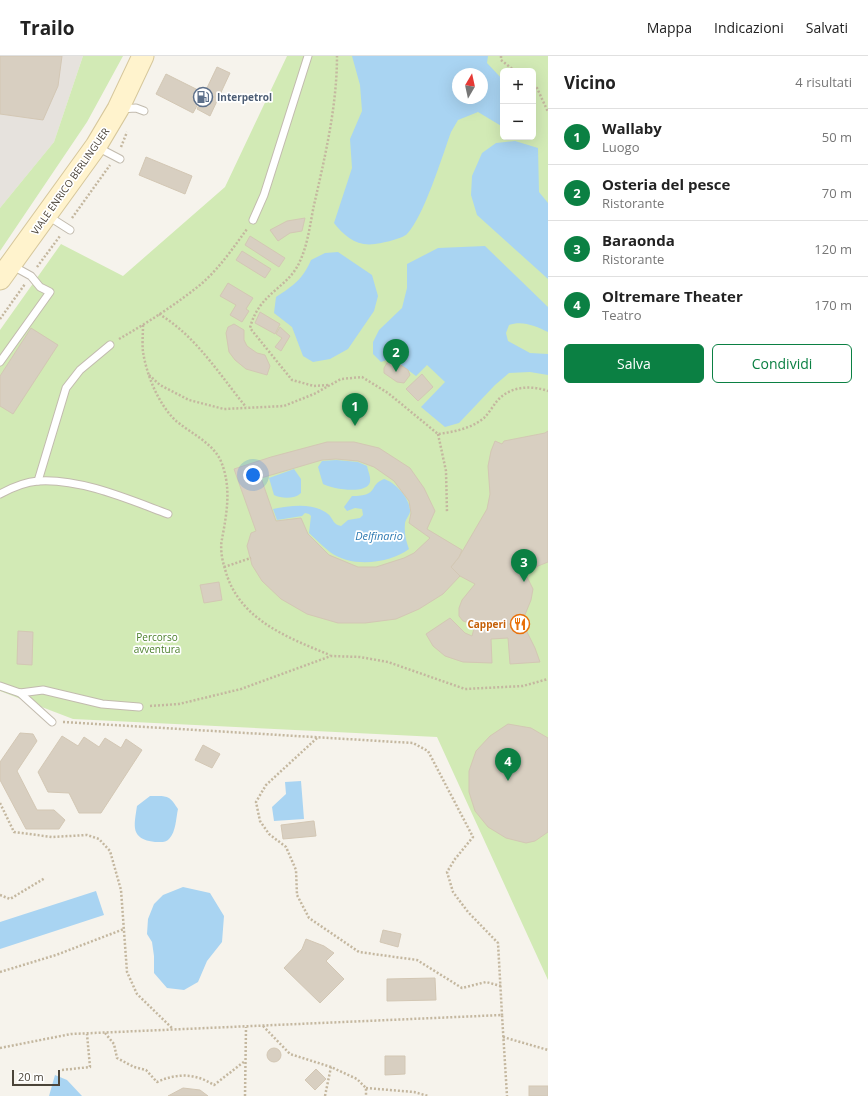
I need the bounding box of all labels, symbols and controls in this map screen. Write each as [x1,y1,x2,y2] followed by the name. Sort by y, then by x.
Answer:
[20,15,74,41] text: Trailo
[647,18,692,37] text: Mappa
[714,18,784,37] text: Indicazioni
[806,18,848,37] text: Salvati
[452,68,488,104] north arrow
[500,68,536,140] map controls
[500,68,536,104] button: +
[564,71,616,94] text: Vicino
[795,73,852,91] text: 4 risultati
[192,86,214,108] fuel station icon: Interpetrol
[217,90,272,104] place label: Interpetrol
[500,104,536,140] button: −
[602,118,662,138] text: Wallaby
[28,125,112,237] street label: VIALE ENRICO BERLINGUER
[573,128,581,146] text: 1
[822,128,852,146] text: 50 m
[602,138,639,156] text: Luogo
[602,174,730,194] text: Osteria del pesce
[573,184,581,202] text: 2
[822,184,852,202] text: 70 m
[602,194,664,212] text: Ristorante
[602,230,675,250] text: Baraonda
[573,240,581,258] text: 3
[814,240,852,258] text: 120 m
[602,250,664,268] text: Ristorante
[602,286,743,306] text: Oltremare Theater
[573,296,581,314] text: 4
[814,296,852,314] text: 170 m
[602,306,641,324] text: Teatro
[383,339,409,372] pin: 2
[564,344,704,383] button: Salva
[712,344,852,383] button: Condividi
[342,393,368,426] pin: 1
[243,465,263,485] your location
[355,528,403,543] water label: Delfinario
[511,549,537,582] pin: 3
[509,613,531,635] restaurant icon: Capperi
[467,617,506,631] place label: Capperi
[134,630,180,656] park label: Percorso avventura
[495,748,521,781] pin: 4
[12,1068,60,1087] scale bar
[18,1069,44,1084] text: 20 m

